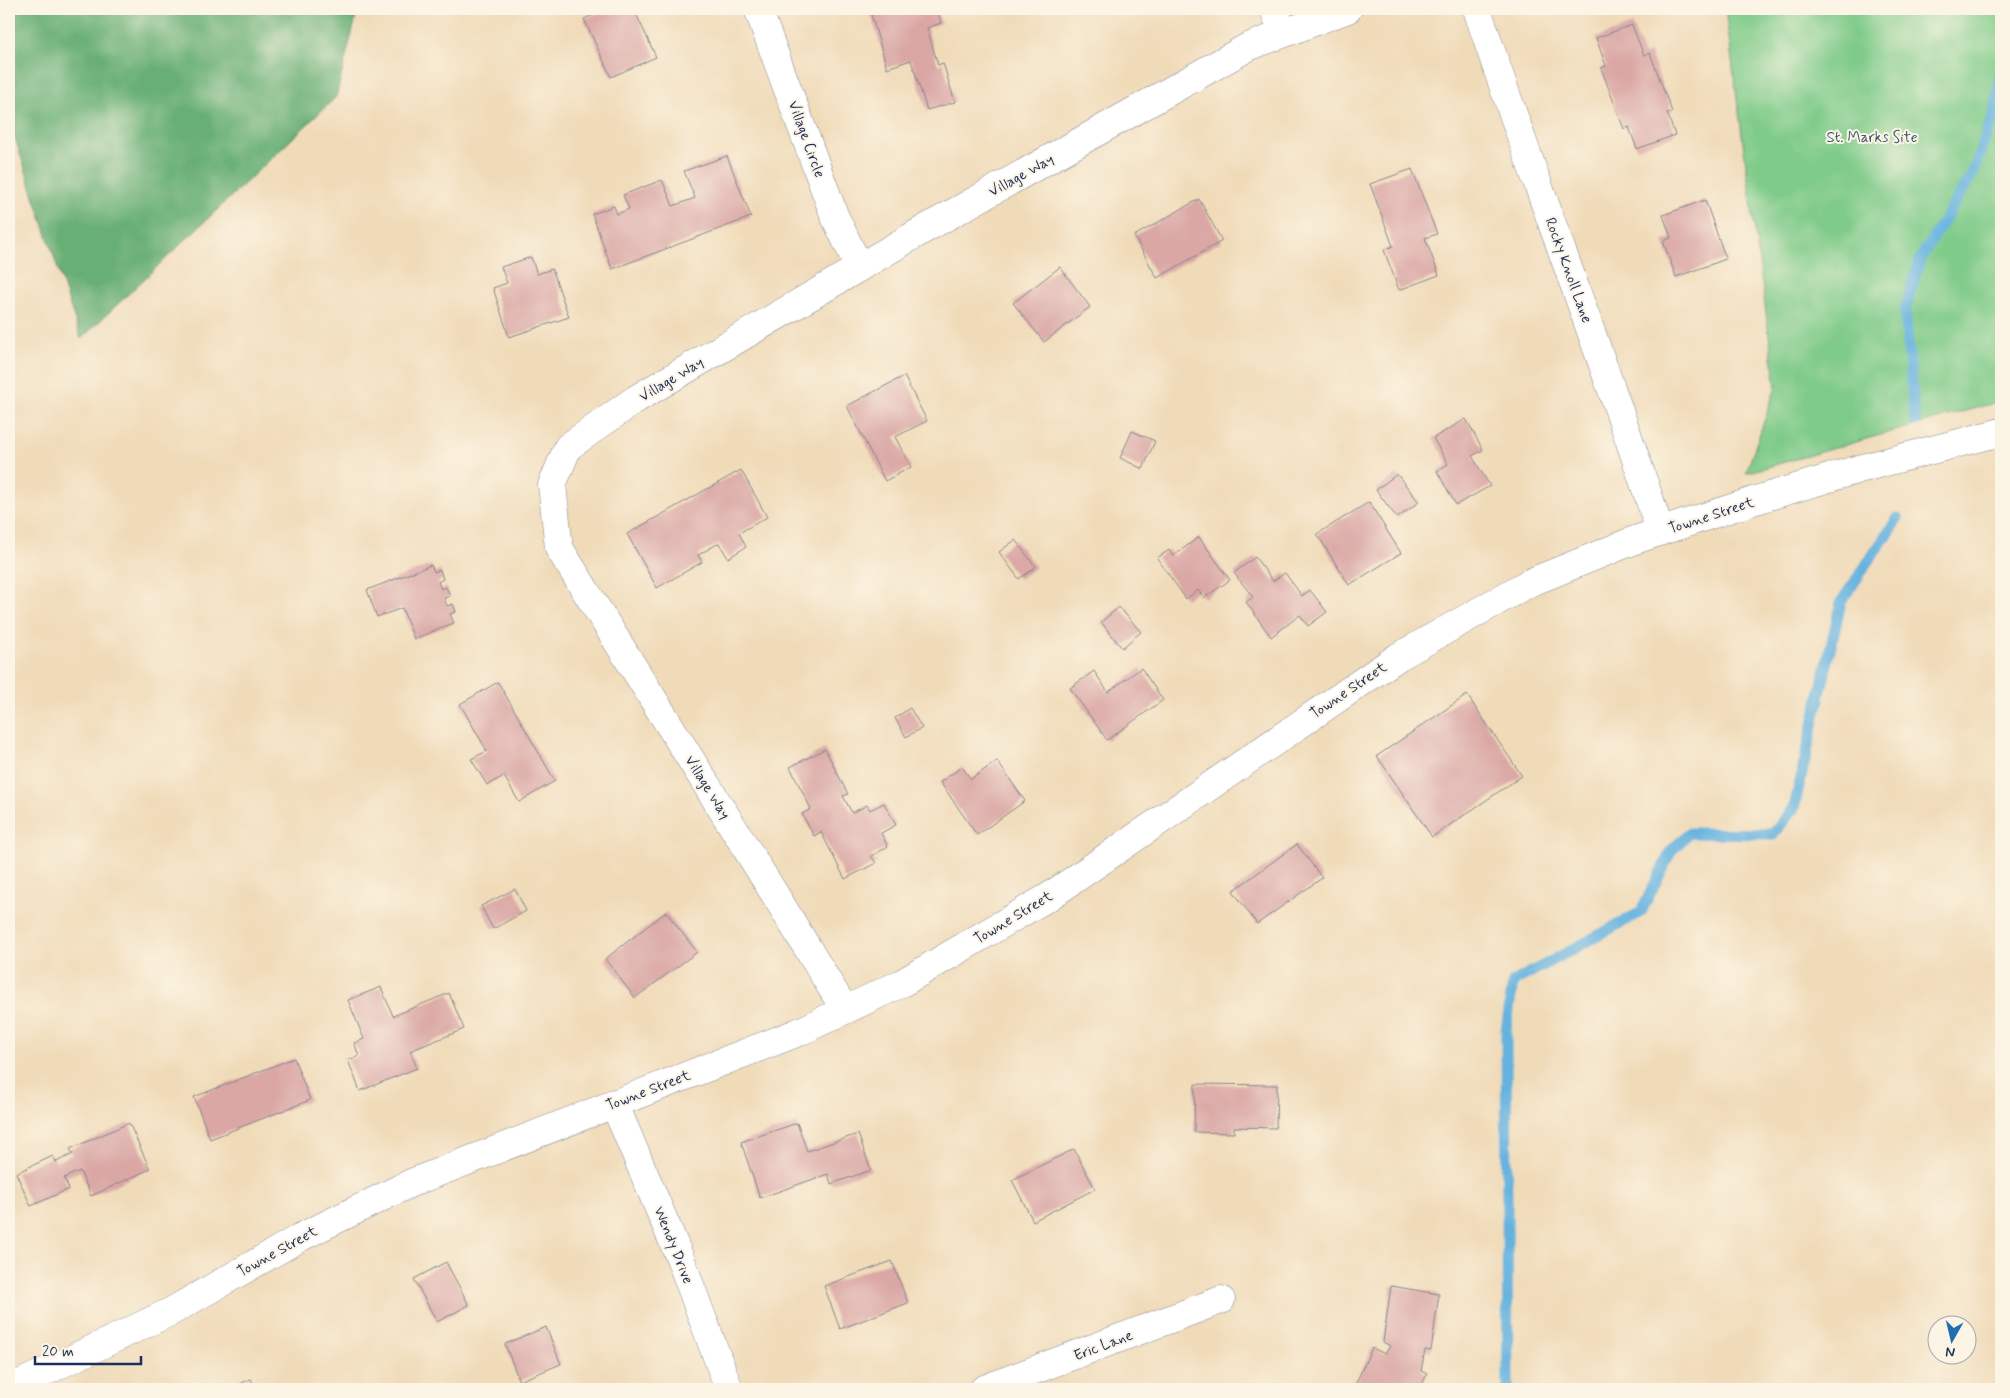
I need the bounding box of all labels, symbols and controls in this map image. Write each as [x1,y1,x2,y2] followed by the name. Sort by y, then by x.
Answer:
[783,98,829,181] street label: Village Circle
[1826,128,1918,148] park label: St. Marks Site
[985,150,1058,202] street label: Village Way
[1540,215,1596,326] street label: Rocky Knoll Lane
[636,353,708,407] street label: Village Way
[1666,493,1757,539] street label: Towne Street
[1306,658,1391,724] street label: Towne Street
[680,752,735,823] street label: Village Way
[970,886,1057,949] street label: Towne Street
[603,1066,694,1116] street label: Towne Street
[649,1204,698,1287] street label: Wendy Drive
[234,1221,321,1282] street label: Towne Street
[1928,1316,1978,1366] north arrow
[1071,1326,1136,1366] street label: Eric Lane
[35,1333,141,1365] scale bar
[42,1342,74,1362] text: 20 m
[1944,1342,1956,1361] text: N

